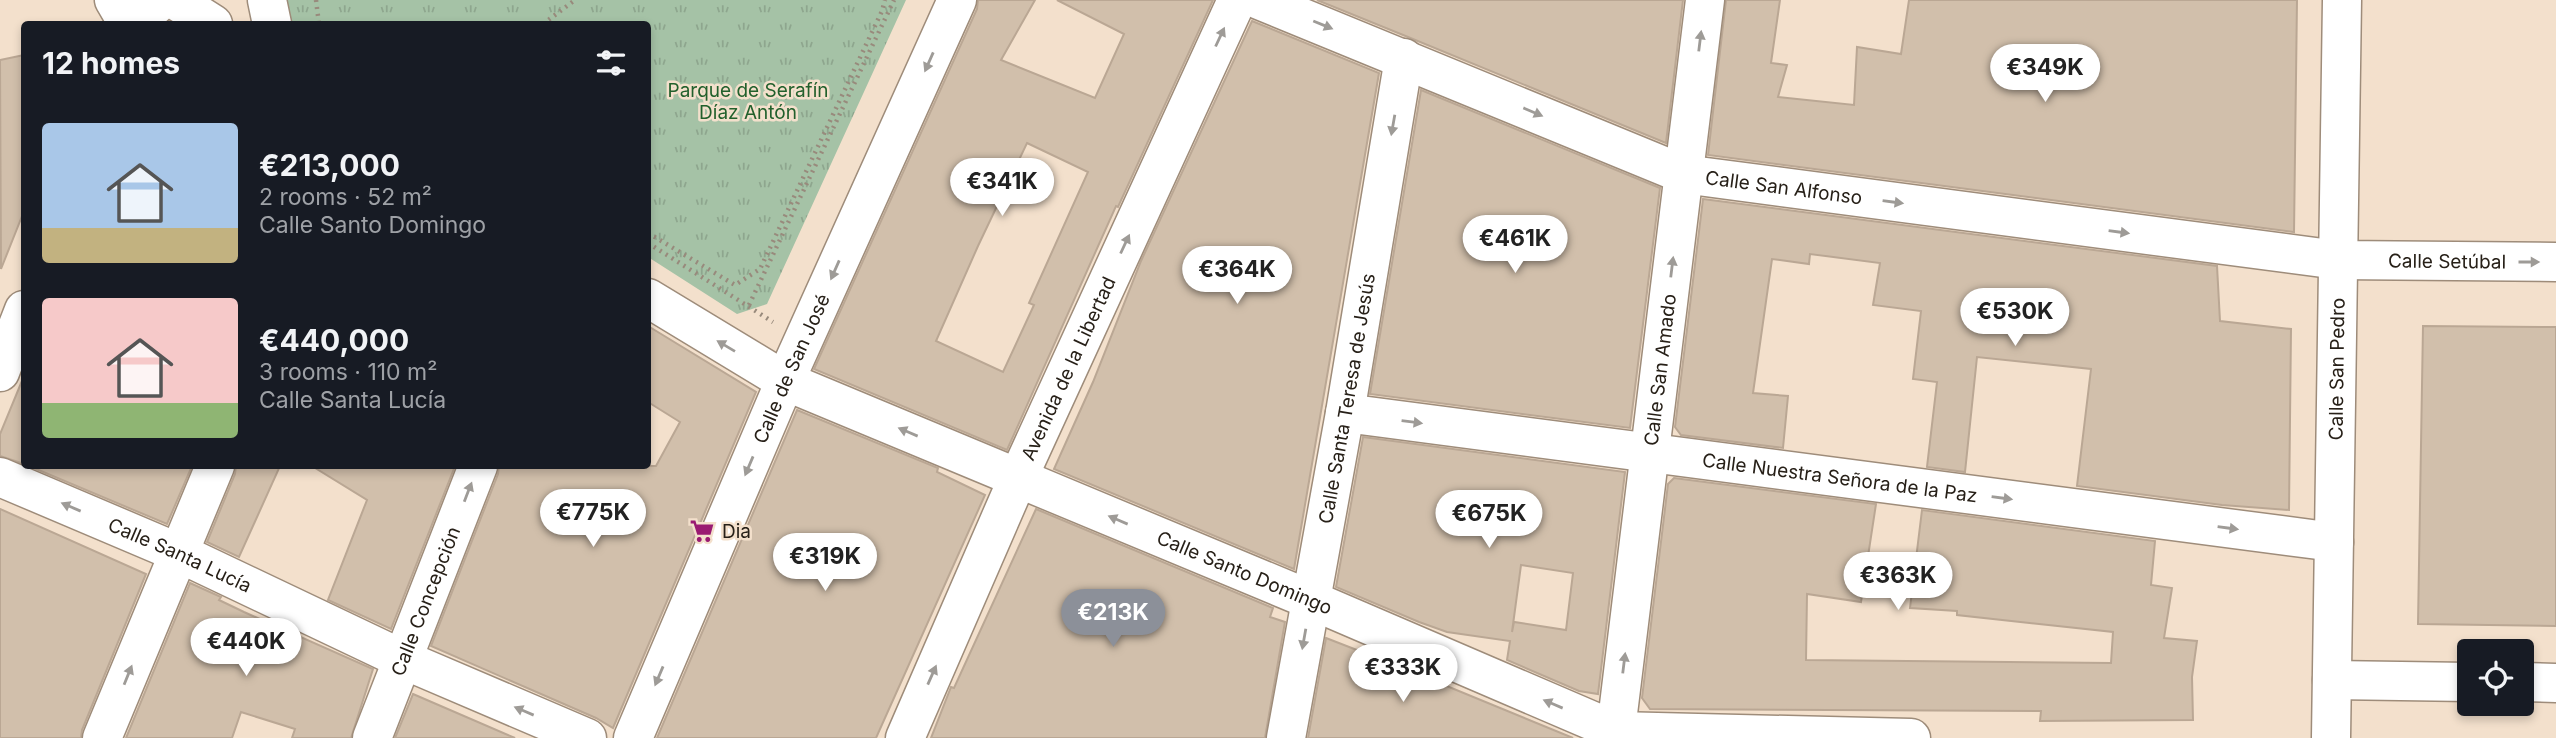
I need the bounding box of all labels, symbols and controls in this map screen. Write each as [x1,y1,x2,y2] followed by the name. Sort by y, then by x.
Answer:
[1312,20,1333,31] one-way arrow
[1215,27,1226,48] one-way arrow
[1694,30,1705,52] one-way arrow
[592,44,630,82] icon: filters
[1996,44,2094,104] pin: €349K
[42,45,180,81] text: 12 homes
[923,52,935,72] one-way arrow
[2006,53,2084,81] text: €349K
[668,79,828,124] park label: Parque de Serafín Díaz Antón
[1523,106,1544,117] one-way arrow
[1387,115,1398,137] one-way arrow
[259,147,400,183] text: €213,000
[98,151,182,235] icon: home
[953,158,1051,218] pin: €341K
[1704,166,1864,209] street label: Calle San Alfonso
[966,167,1038,195] text: €341K
[259,183,432,211] text: 2 rooms · 52 m²
[1882,197,1904,208] one-way arrow
[259,211,486,239] text: Calle Santo Domingo
[1466,216,1564,275] pin: €461K
[1479,224,1551,252] text: €461K
[2108,226,2130,237] one-way arrow
[1119,234,1131,254] one-way arrow
[1188,246,1286,306] pin: €364K
[2388,249,2506,274] street label: Calle Setúbal
[1198,255,1276,283] text: €364K
[1666,256,1677,278] one-way arrow
[2518,256,2540,268] one-way arrow
[829,259,840,280] one-way arrow
[1314,272,1380,526] street label: Calle Santa Teresa de Jesús
[1017,273,1121,464] street label: Avenida de la Libertad
[1966,288,2064,348] pin: €530K
[749,290,835,447] street label: Calle de San José
[1640,292,1681,447] street label: Calle San Amado
[1976,297,2054,325] text: €530K
[2324,298,2350,441] street label: Calle San Pedro
[259,322,409,358] text: €440,000
[98,326,182,410] icon: home
[717,340,736,353] one-way arrow
[259,358,437,386] text: 3 rooms · 110 m²
[259,386,446,414] text: Calle Santa Lucía
[1402,416,1424,427] one-way arrow
[898,427,919,438] one-way arrow
[1701,449,1979,507] street label: Calle Nuestra Señora de la Paz
[743,456,754,477] one-way arrow
[462,481,473,502] one-way arrow
[544,490,642,549] pin: €775K
[1440,490,1538,550] pin: €675K
[1992,493,2014,504] one-way arrow
[556,498,630,526] text: €775K
[1451,499,1527,527] text: €675K
[60,502,81,513] one-way arrow
[104,513,255,598] street label: Calle Santa Lucía
[1108,514,1129,525] one-way arrow
[688,517,716,545] supermarket icon: Dia
[722,520,751,543] place label: Dia
[386,523,465,679] street label: Calle Concepción
[2217,523,2239,534] one-way arrow
[1153,526,1336,620] street label: Calle Santo Domingo
[776,534,874,593] pin: €319K
[789,542,861,570] text: €319K
[1849,552,1947,612] pin: €363K
[1860,561,1936,589] text: €363K
[1064,590,1162,649] pin: €213K
[1077,598,1149,626] text: €213K
[197,618,295,678] pin: €440K
[207,627,285,655] text: €440K
[1298,628,1309,650] one-way arrow
[2457,639,2534,716] map controls
[2457,639,2534,716] button: locate
[1354,644,1452,704] pin: €333K
[1619,652,1630,674] one-way arrow
[1365,653,1441,681] text: €333K
[122,664,133,685] one-way arrow
[653,665,664,686] one-way arrow
[927,665,938,686] one-way arrow
[1543,698,1564,709] one-way arrow
[514,705,535,716] one-way arrow

